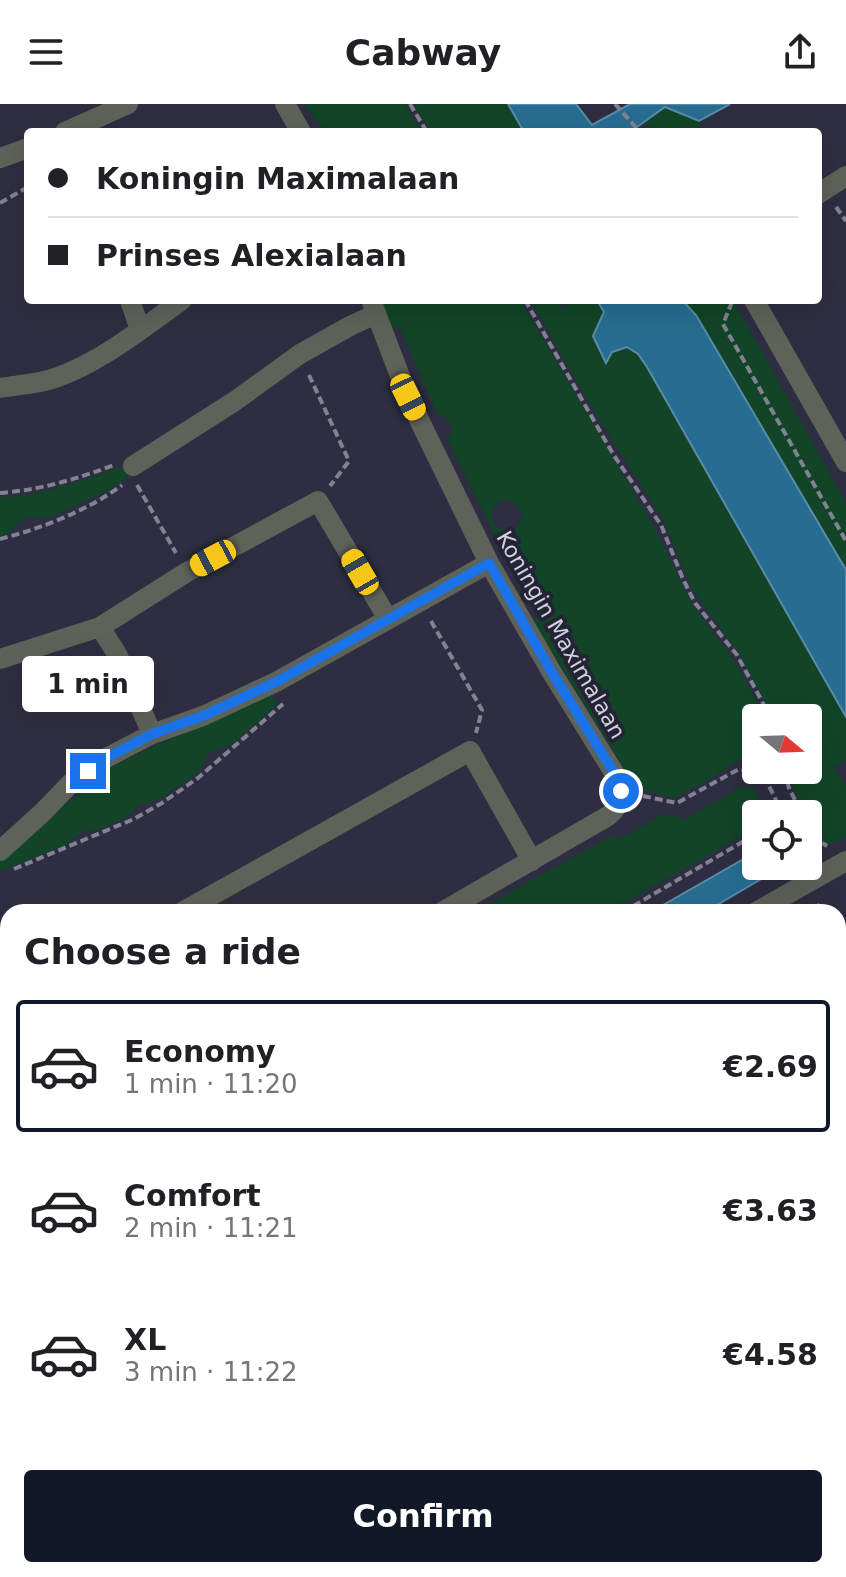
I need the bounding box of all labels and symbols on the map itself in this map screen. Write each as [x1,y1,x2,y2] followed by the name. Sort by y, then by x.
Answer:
[387,370,429,424] car
[491,527,631,743] street label: Koningin Maximalaan
[186,536,240,580] car
[338,545,382,599] car
[22,655,154,711] callout: 1 min
[742,704,822,784] north arrow
[70,753,106,789] route end
[603,773,639,809] route start

